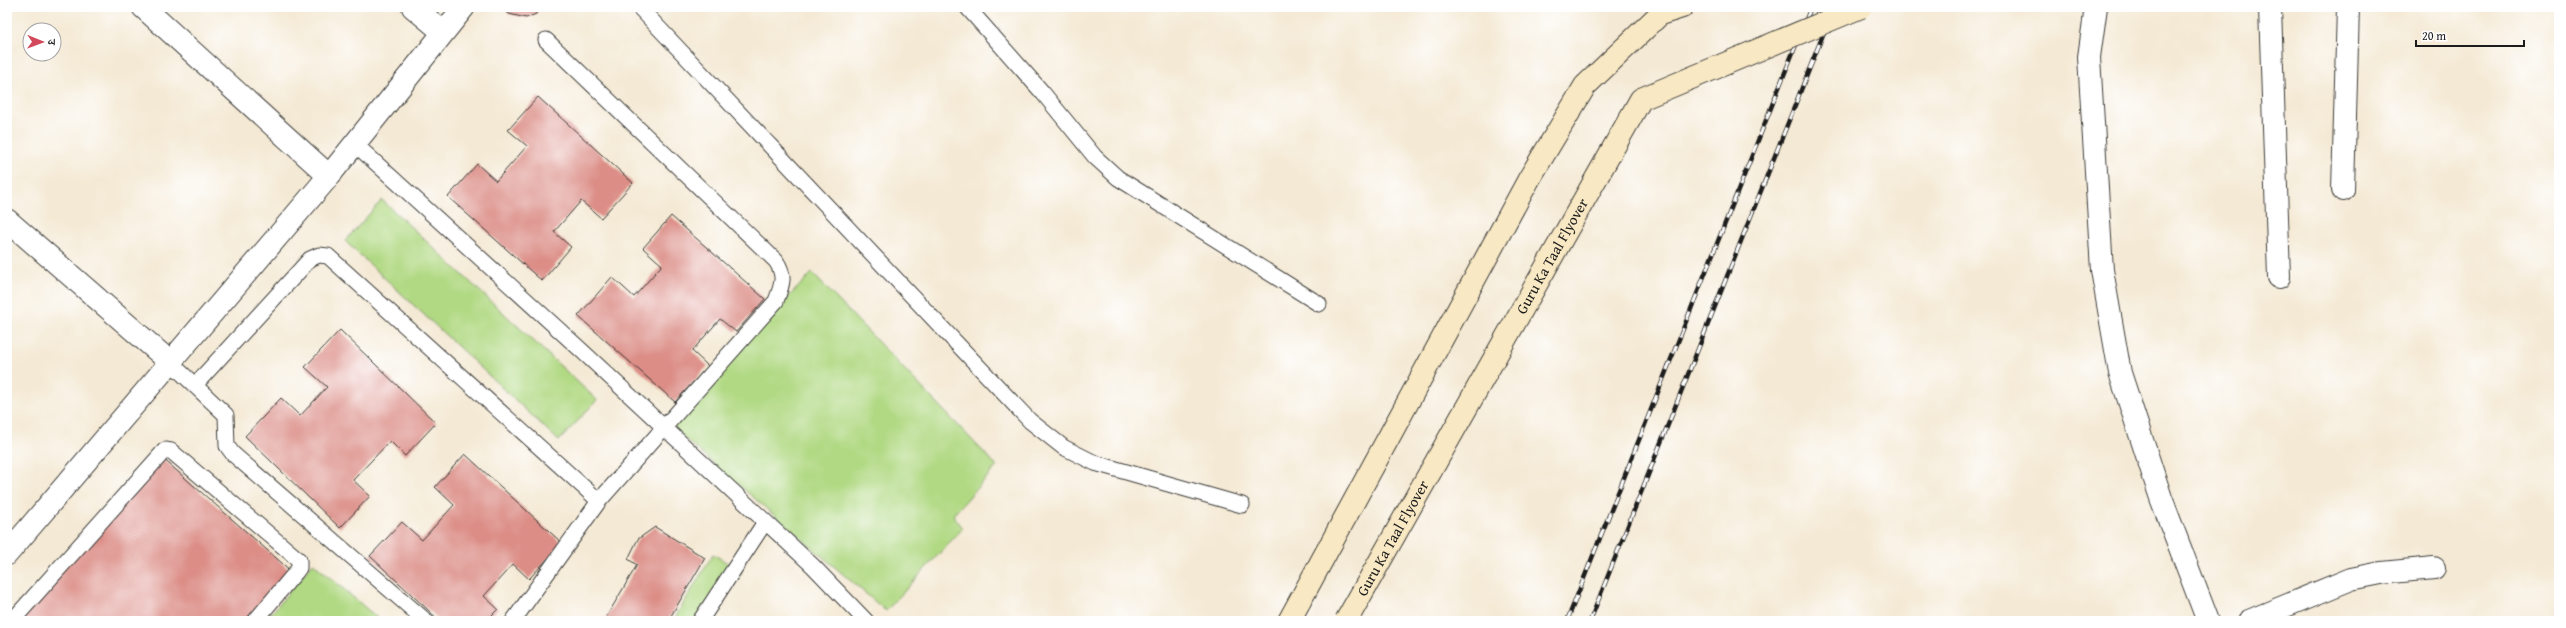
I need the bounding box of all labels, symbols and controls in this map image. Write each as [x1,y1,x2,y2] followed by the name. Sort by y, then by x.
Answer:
[22,22,62,62] north arrow
[2416,22,2524,48] scale bar
[2422,27,2446,44] text: 20 m
[44,38,60,47] text: उ
[1511,194,1593,318] street label: Guru Ka Taal Flyover
[1351,476,1433,600] street label: Guru Ka Taal Flyover

